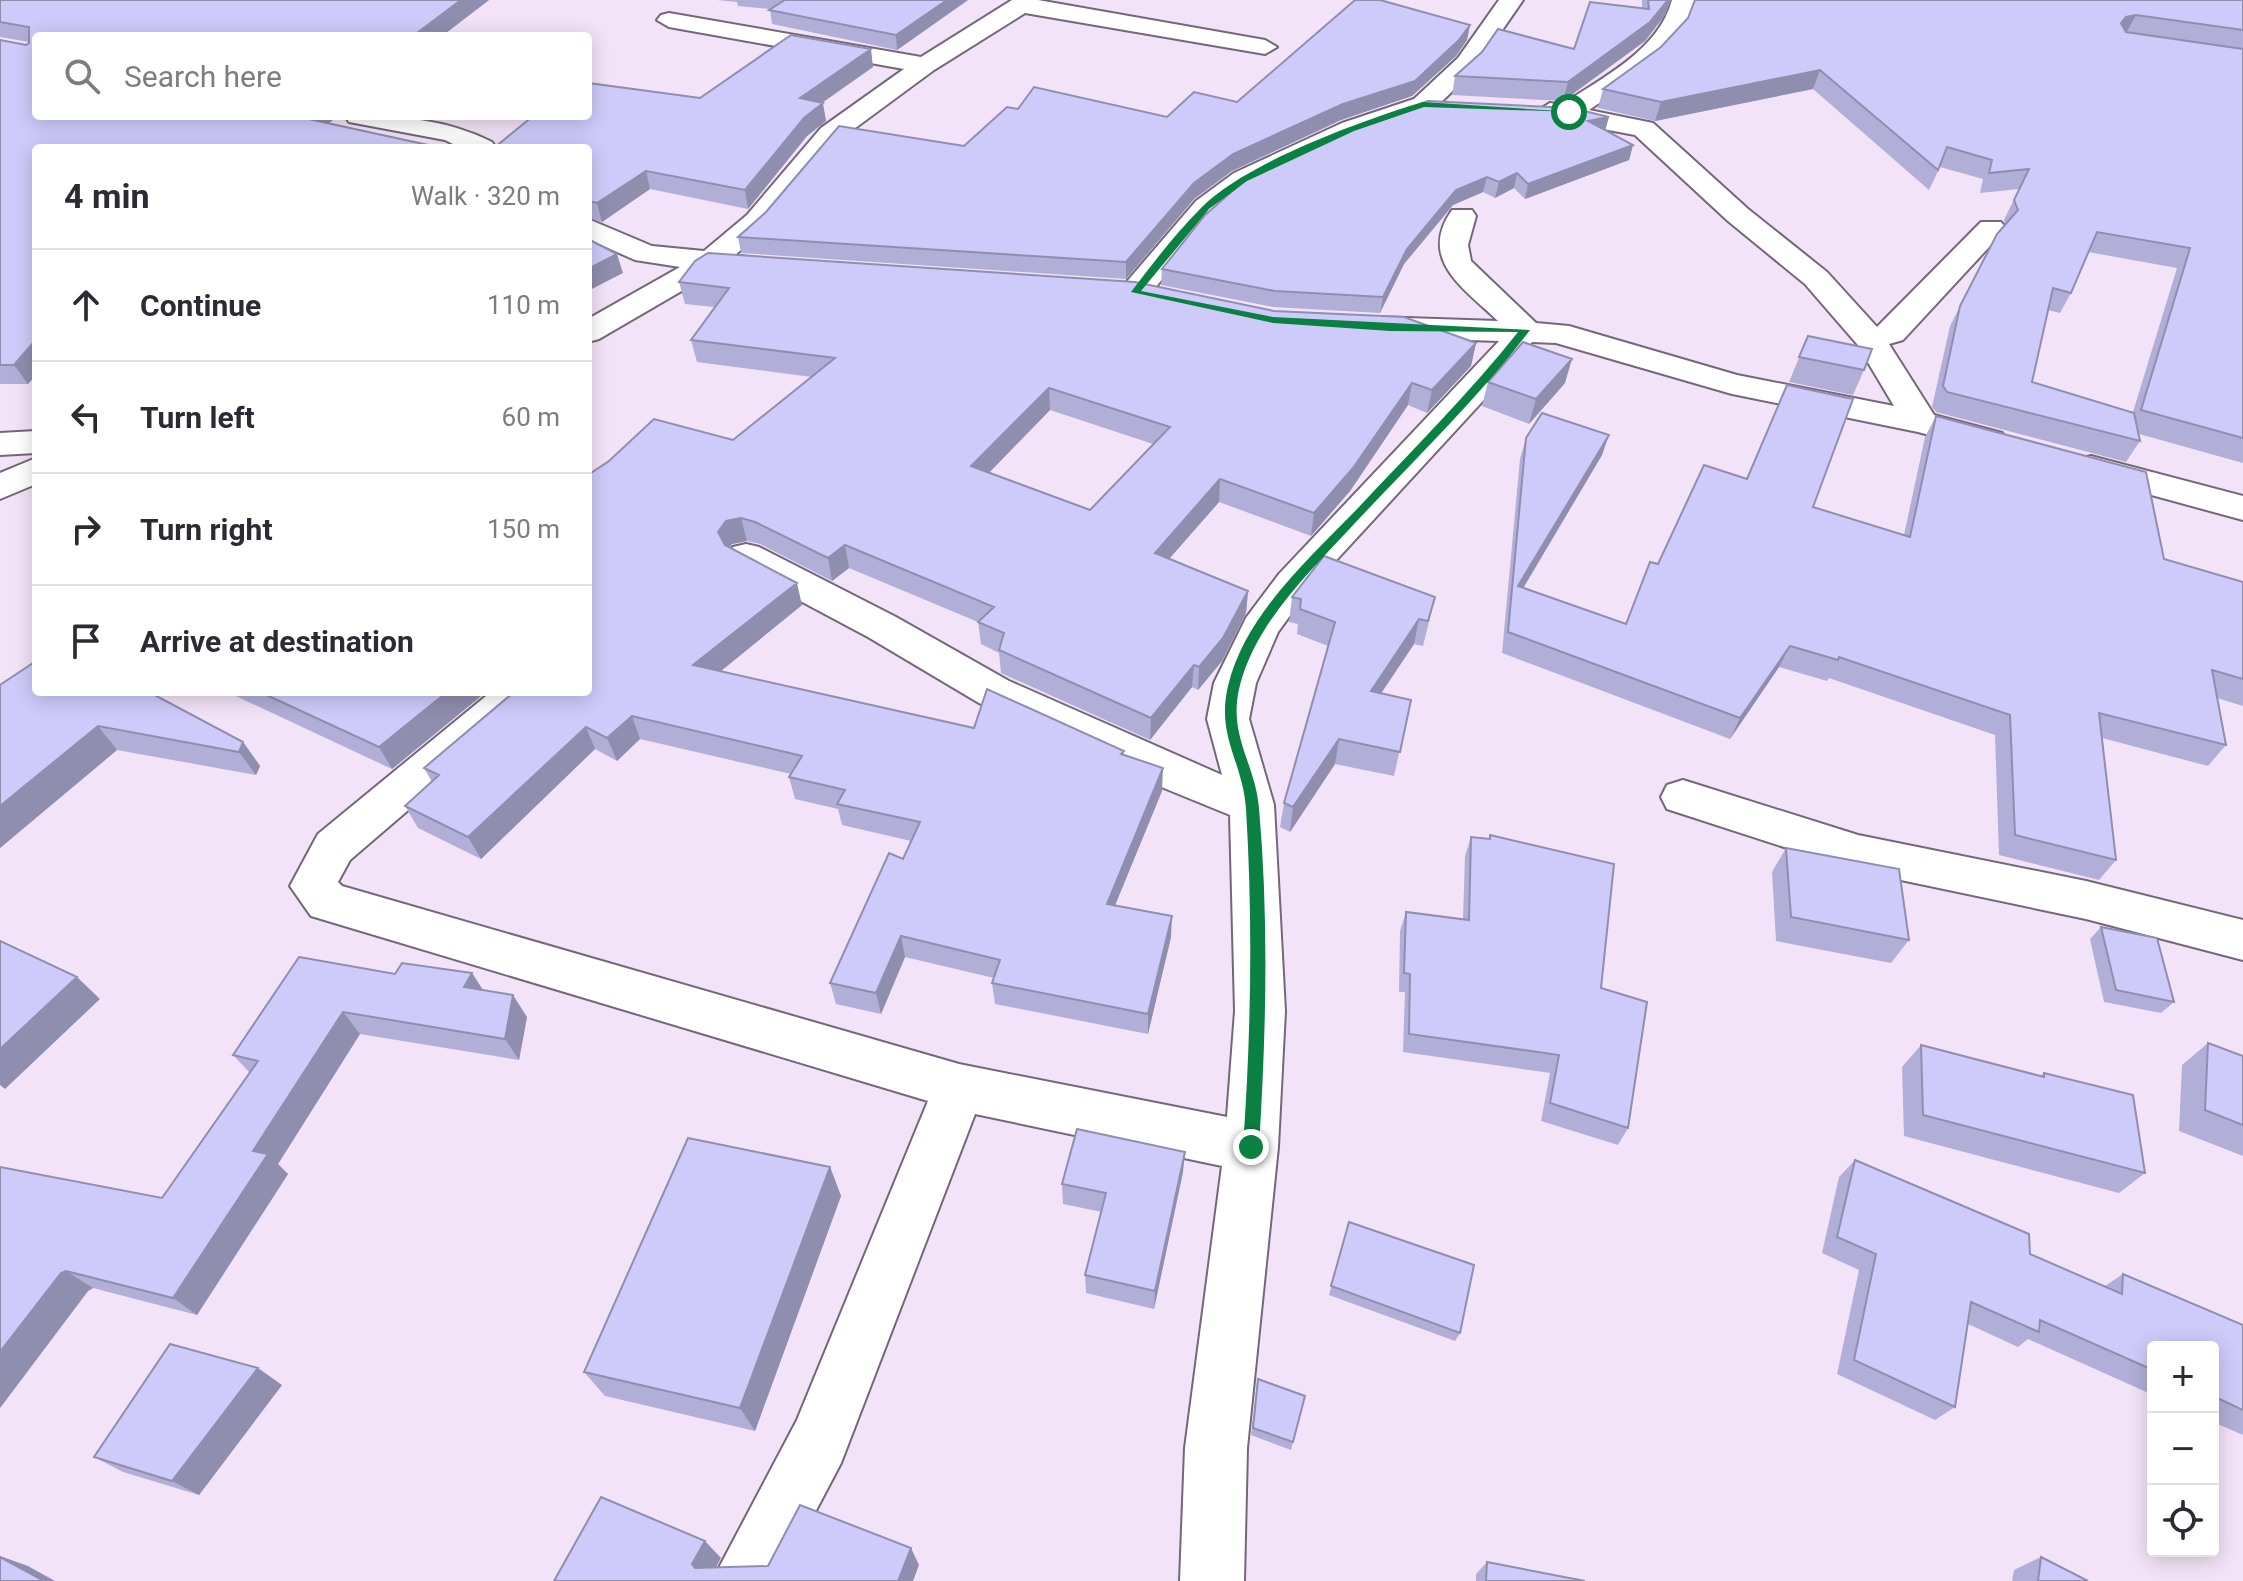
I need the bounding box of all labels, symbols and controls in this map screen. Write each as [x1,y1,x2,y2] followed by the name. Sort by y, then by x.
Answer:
[32,32,592,120] search box
[60,54,104,98] icon: search
[124,59,282,94] text: Search here
[1551,94,1587,130] route start
[64,176,149,216] text: 4 min
[411,181,560,211] text: Walk · 320 m
[64,283,108,327] icon: ahead
[140,288,261,323] text: Continue
[487,290,560,320] text: 110 m
[64,395,108,439] icon: left
[140,400,255,435] text: Turn left
[502,402,560,432] text: 60 m
[64,507,108,551] icon: right
[140,512,273,547] text: Turn right
[487,514,560,544] text: 150 m
[64,619,108,663] icon: arrive
[140,624,414,659] text: Arrive at destination
[1233,1129,1269,1165] route end
[2147,1341,2219,1557] map controls
[2147,1341,2219,1413] button: +
[2147,1413,2219,1485] button: −
[2147,1485,2219,1557] button: locate

